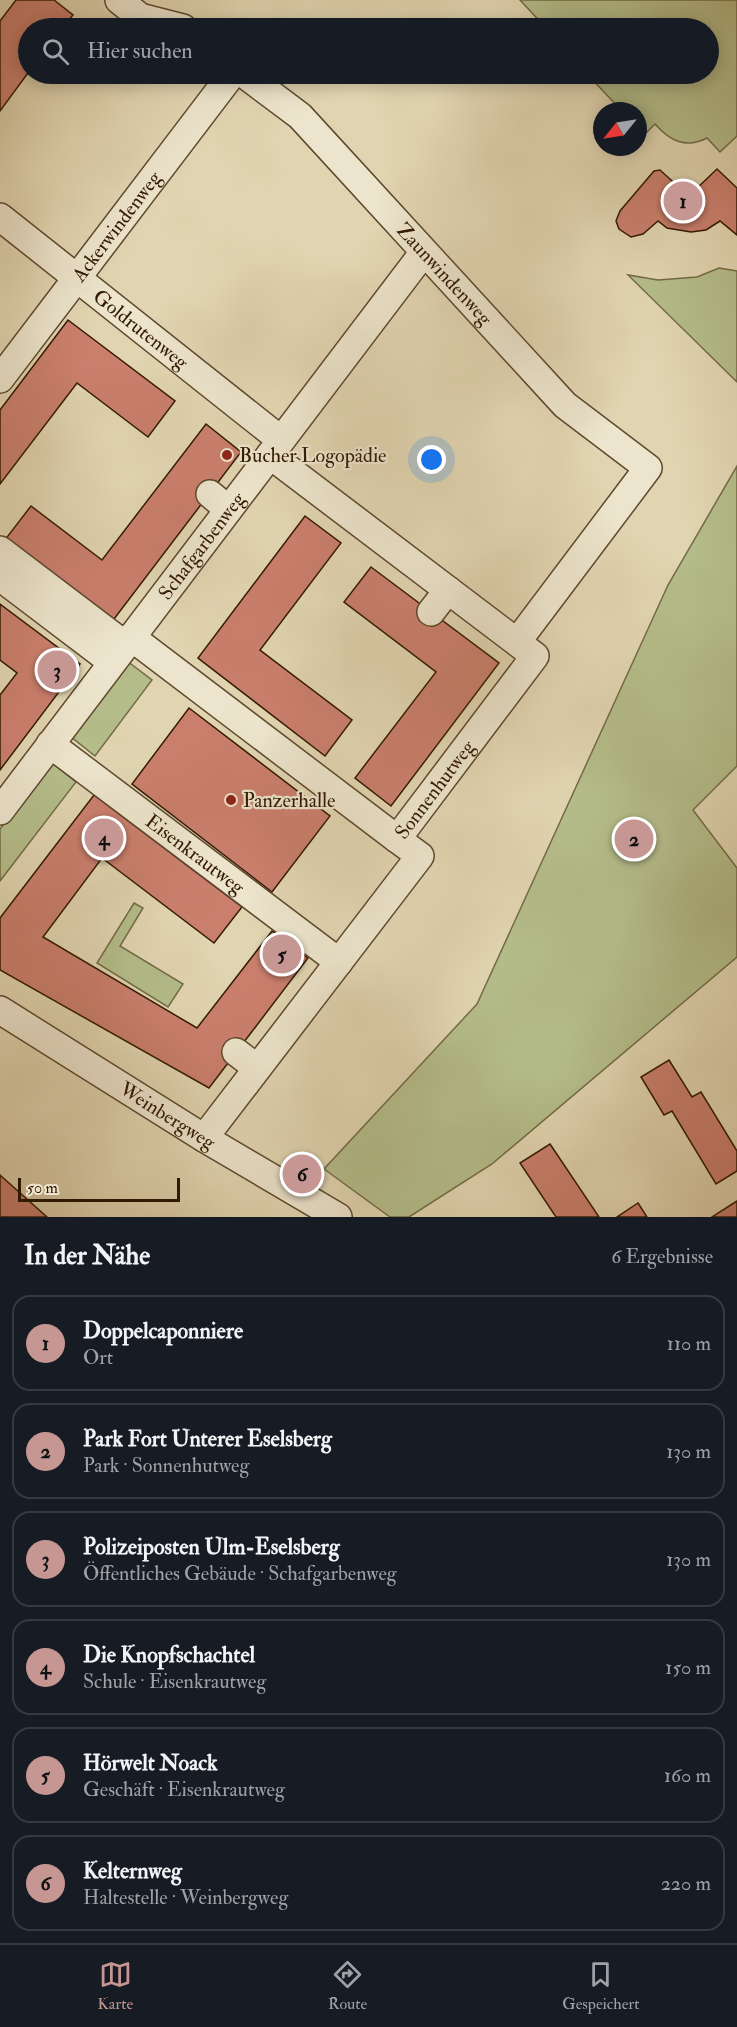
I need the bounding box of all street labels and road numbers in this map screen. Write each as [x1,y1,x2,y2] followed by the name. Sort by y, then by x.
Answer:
[66,165,167,287] street label: Ackerwindenweg
[391,217,499,331] street label: Zaunwindenweg
[88,284,194,375] street label: Goldrutenweg
[152,486,251,604] street label: Schafgarbenweg
[389,734,481,844] street label: Sonnenhutweg
[141,808,251,900] street label: Eisenkrautweg
[114,1075,221,1155] street label: Weinbergweg

